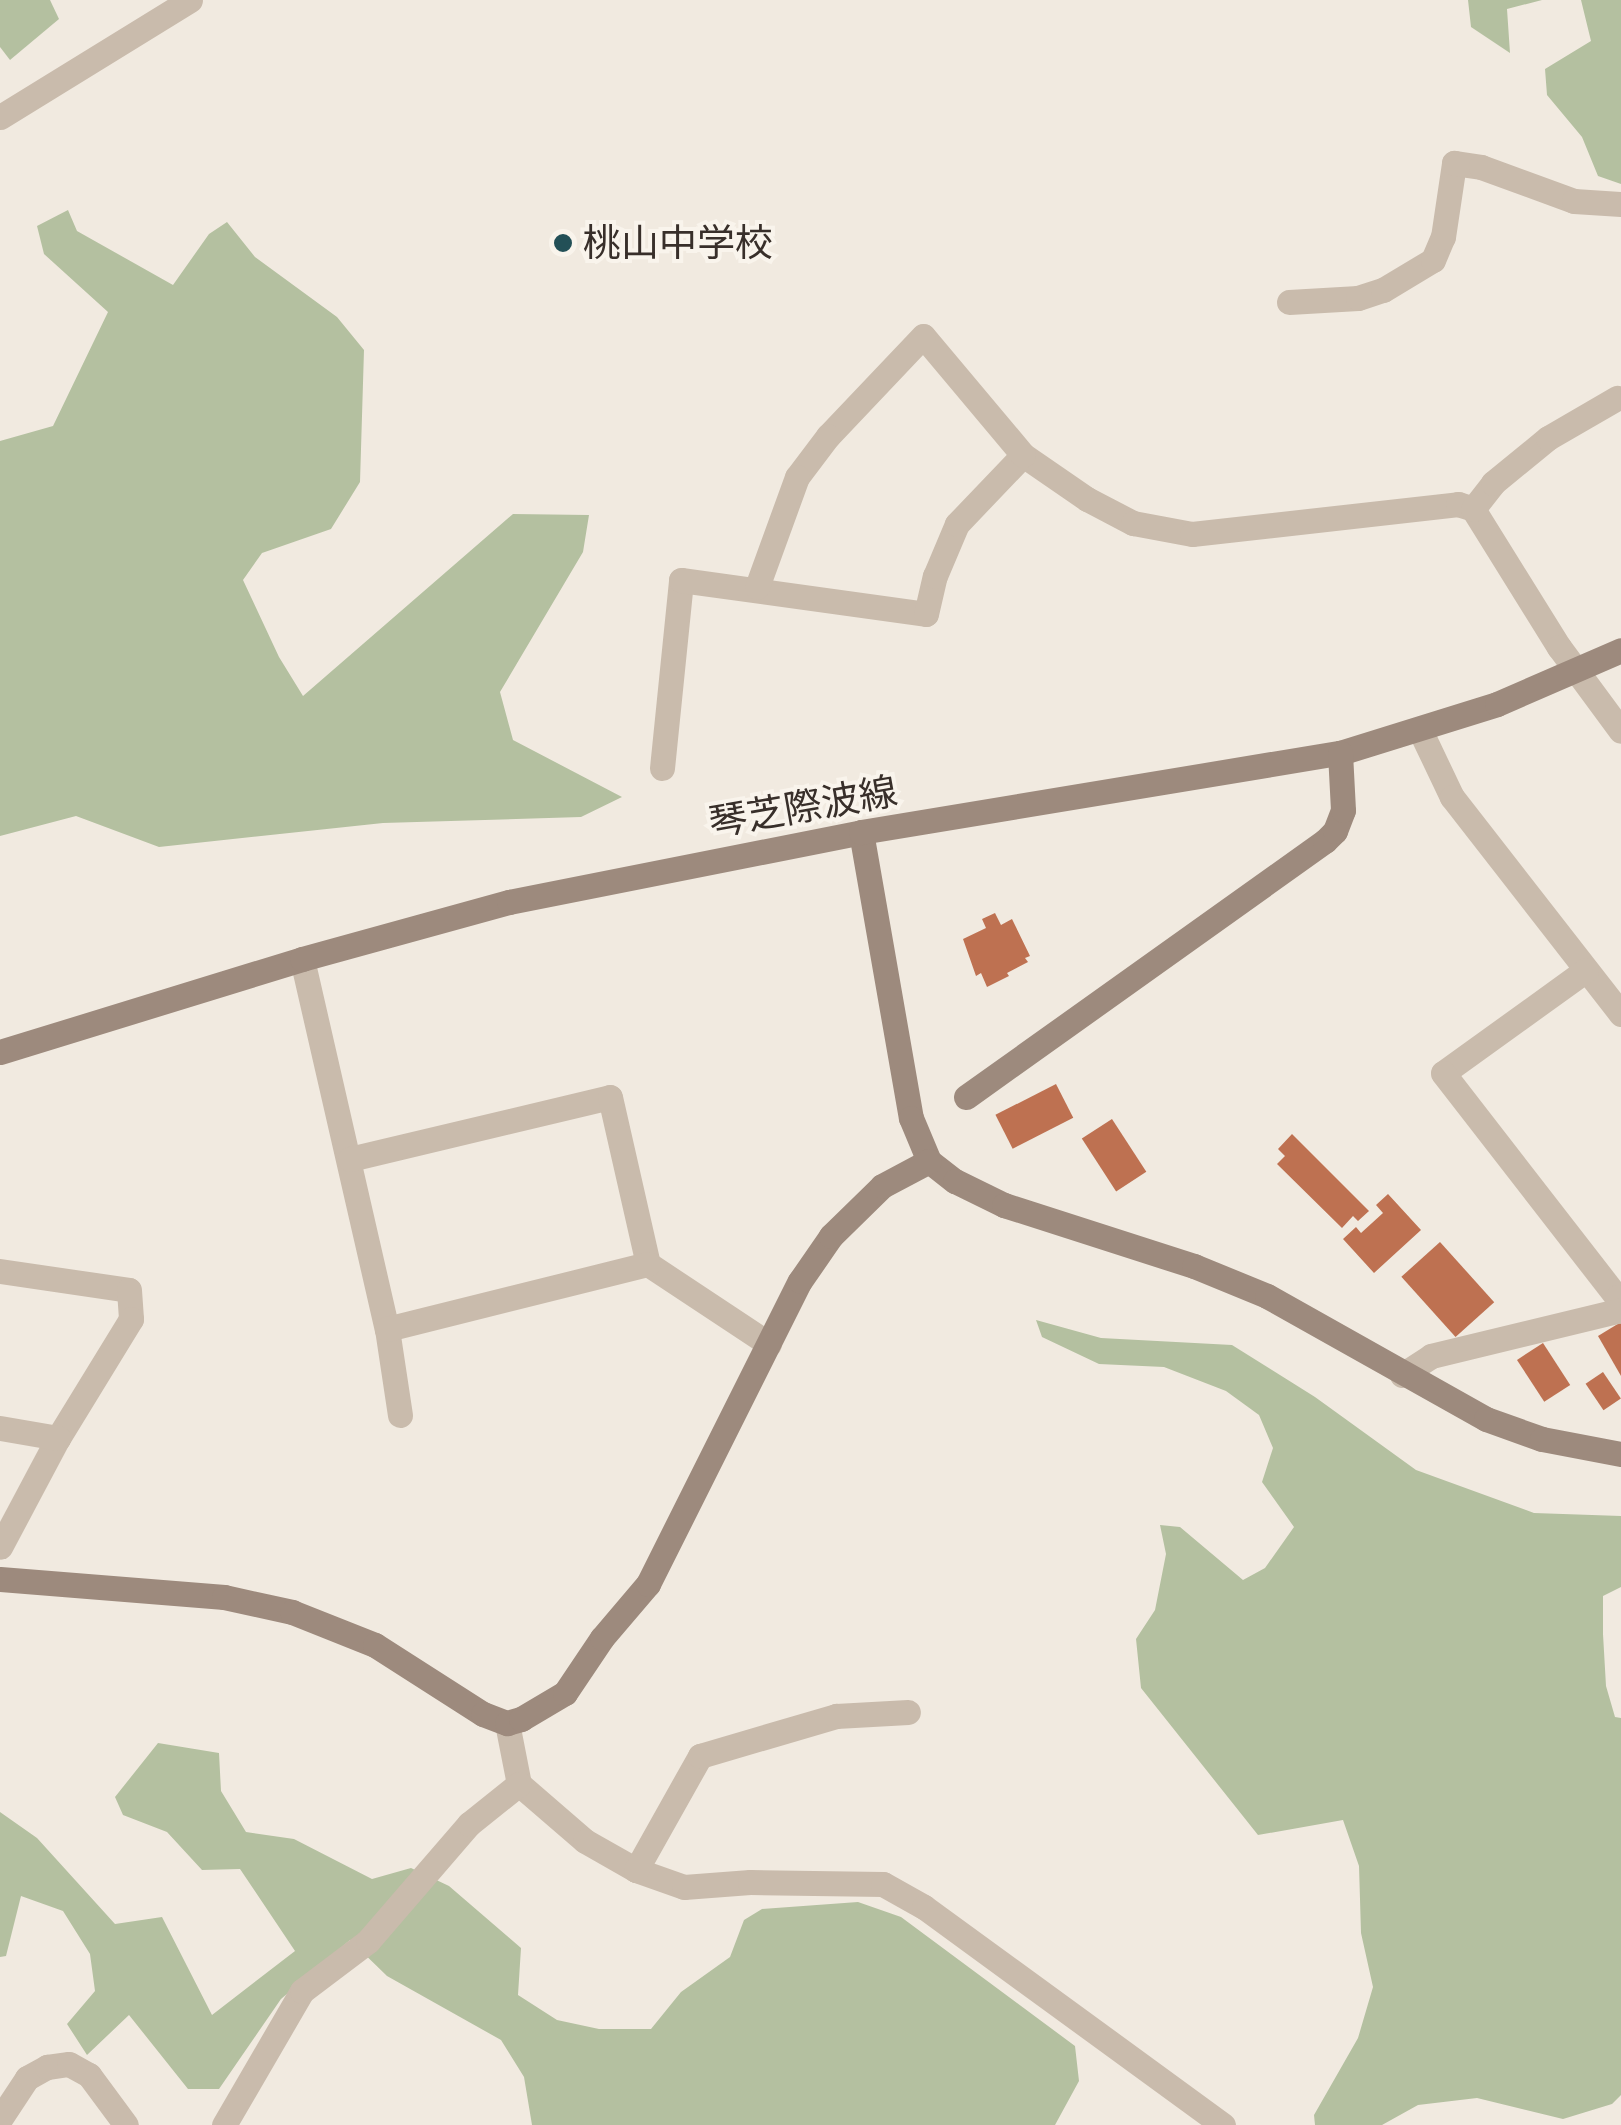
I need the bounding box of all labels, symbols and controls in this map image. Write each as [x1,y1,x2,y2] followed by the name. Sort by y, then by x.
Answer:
[583,220,773,266] place label: 桃山中学校
[552,232,574,254] marker: 桃山中学校
[705,768,901,846] street label: 琴芝際波線

